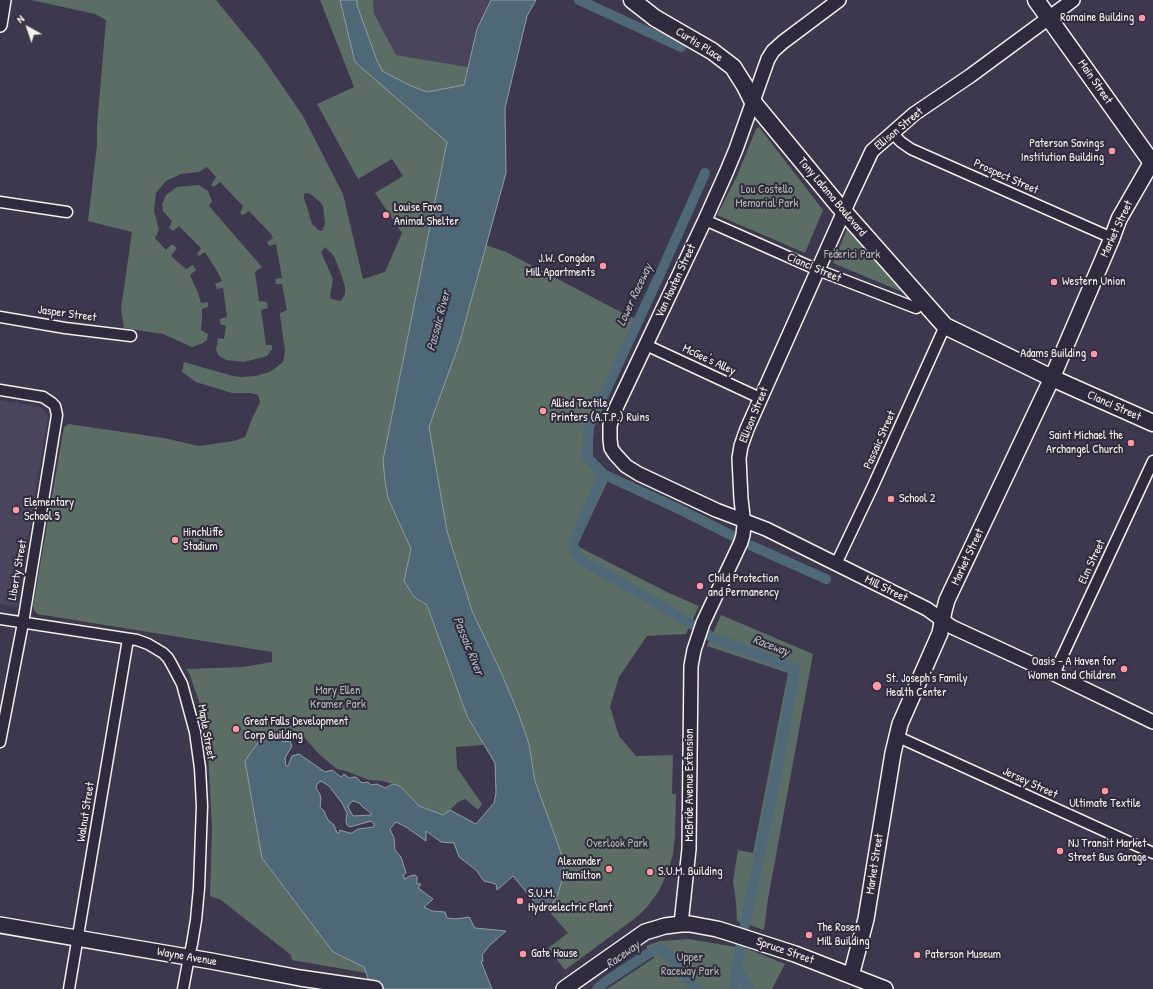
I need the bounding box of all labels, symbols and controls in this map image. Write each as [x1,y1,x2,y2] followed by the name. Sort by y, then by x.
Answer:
[8,8,48,48] north arrow
[1060,11,1134,25] place label: Romaine Building
[14,12,27,26] text: N
[1137,13,1147,23] marker: Romaine Building
[673,25,725,65] street label: Curtis Place
[1075,57,1115,107] street label: Main Street
[872,105,926,153] street label: Ellison Street
[1021,137,1104,165] place label: Paterson Savings Institution Building
[1107,146,1117,156] marker: Paterson Savings Institution Building
[795,154,869,240] street label: Tony Lalama Boulevard
[971,156,1041,198] street label: Prospect Street
[736,183,798,211] park label: Lou Costello Memorial Park
[1098,198,1136,260] street label: Market Street
[394,201,459,229] place label: Louise Fava Animal Shelter
[381,210,391,220] marker: Louise Fava Animal Shelter
[653,242,699,320] street label: Van Houten Street
[824,248,880,262] park label: Federici Park
[785,250,843,286] street label: Cianci Street
[526,252,595,280] place label: J.W. Congdon Mill Apartments
[598,261,608,271] marker: J.W. Congdon Mill Apartments
[614,261,656,329] water label: Lower Raceway
[1062,275,1125,289] place label: Western Union
[1049,277,1059,287] marker: Western Union
[423,289,455,353] water label: Passaic River
[37,303,97,325] street label: Jasper Street
[680,341,738,379] street label: McGee's Alley
[1020,347,1086,361] place label: Adams Building
[1089,349,1099,359] marker: Adams Building
[736,385,772,445] street label: Ellison Street
[1085,388,1143,424] street label: Cianci Street
[551,397,649,425] place label: Allied Textile Printers (A.T.P.) Ruins
[538,406,548,416] marker: Allied Textile Printers (A.T.P.) Ruins
[861,409,899,471] street label: Passaic Street
[1046,429,1123,457] place label: Saint Michael the Archangel Church
[1126,438,1136,448] marker: Saint Michael the Archangel Church
[899,492,935,506] place label: School 2
[886,494,896,504] marker: School 2
[24,496,74,524] place label: Elementary School 5
[11,505,21,515] marker: Elementary School 5
[183,526,223,554] place label: Hinchliffe Stadium
[949,526,987,588] street label: Market Street
[170,535,180,545] marker: Hinchliffe Stadium
[1075,537,1109,587] street label: Elm Street
[6,539,30,601] street label: Liberty Street
[708,572,779,600] place label: Child Protection and Permanency
[862,573,910,605] street label: Mill Street
[695,581,705,591] marker: Child Protection and Permanency
[449,615,487,677] water label: Passaic River
[751,632,791,660] water label: Raceway
[1028,655,1116,683] place label: Oasis - A Haven for Women and Children
[1119,664,1129,674] marker: Oasis - A Haven for Women and Children
[886,672,967,700] place label: St. Joseph's Family Health Center
[871,680,883,692] marker: St. Joseph's Family Health Center
[310,684,366,712] park label: Mary Ellen Kramer Park
[194,703,218,761] street label: Maple Street
[244,715,348,743] place label: Great Falls Development Corp Building
[231,724,241,734] marker: Great Falls Development Corp Building
[683,728,697,842] street label: McBride Avenue Extension
[1000,764,1060,802] street label: Jersey Street
[74,781,98,843] street label: Walnut Street
[1100,786,1110,796] marker: Ultimate Textile
[1069,797,1141,811] place label: Ultimate Textile
[863,833,887,895] street label: Market Street
[586,837,648,851] park label: Overlook Park
[1068,837,1147,865] place label: NJ Transit Market Street Bus Garage
[1055,846,1065,856] marker: NJ Transit Market Street Bus Garage
[558,855,601,883] place label: Alexander Hamilton
[604,864,614,874] marker: Alexander Hamilton
[658,865,723,879] place label: S.U.M. Building
[645,867,655,877] marker: S.U.M. Building
[528,887,612,915] place label: S.U.M. Hydroelectric Plant
[515,896,525,906] marker: S.U.M. Hydroelectric Plant
[817,921,870,949] place label: The Rosen Mill Building
[804,930,814,940] marker: The Rosen Mill Building
[754,934,816,968] street label: Spruce Street
[603,938,643,972] water label: Raceway
[156,945,218,969] street label: Wayne Avenue
[531,947,578,961] place label: Gate House
[925,948,1001,962] place label: Paterson Museum
[518,949,528,959] marker: Gate House
[912,950,922,960] marker: Paterson Museum
[661,951,719,979] park label: Upper Raceway Park

